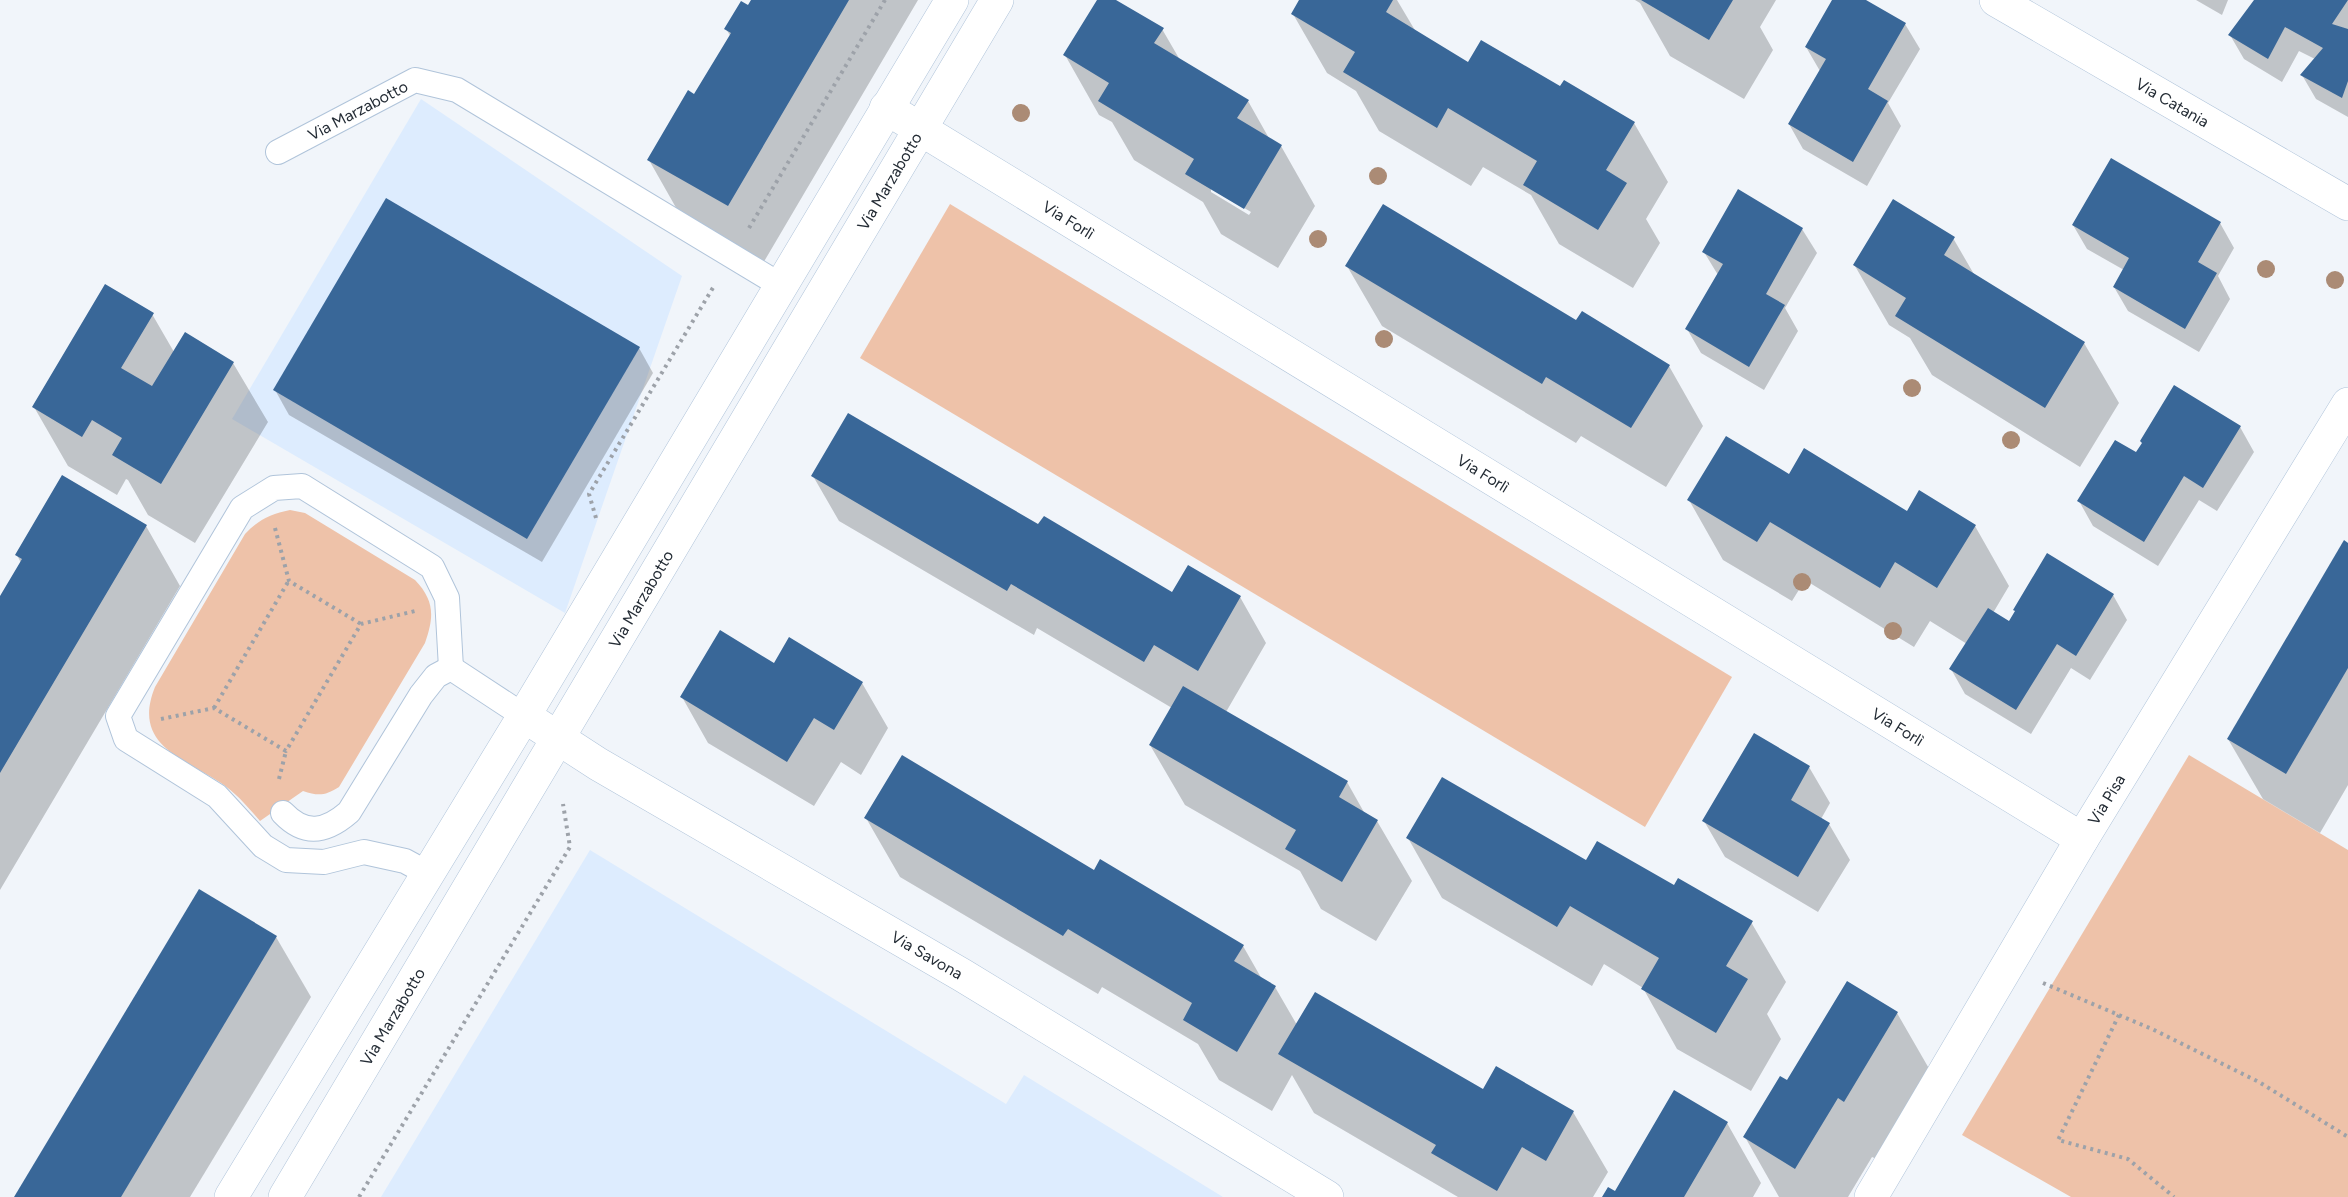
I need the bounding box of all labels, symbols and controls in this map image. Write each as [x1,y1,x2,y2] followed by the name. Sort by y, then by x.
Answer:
[2132,74,2213,131] street label: Via Catania
[305,76,411,144] street label: Via Marzabotto
[853,129,926,233] street label: Via Marzabotto
[1039,197,1098,243] street label: Via Forlì
[1454,450,1513,496] street label: Via Forlì
[604,547,677,651] street label: Via Marzabotto
[1868,703,1928,750] street label: Via Forlì
[2084,771,2129,828] street label: Via Pisa
[888,927,966,983] street label: Via Savona
[356,964,429,1069] street label: Via Marzabotto

